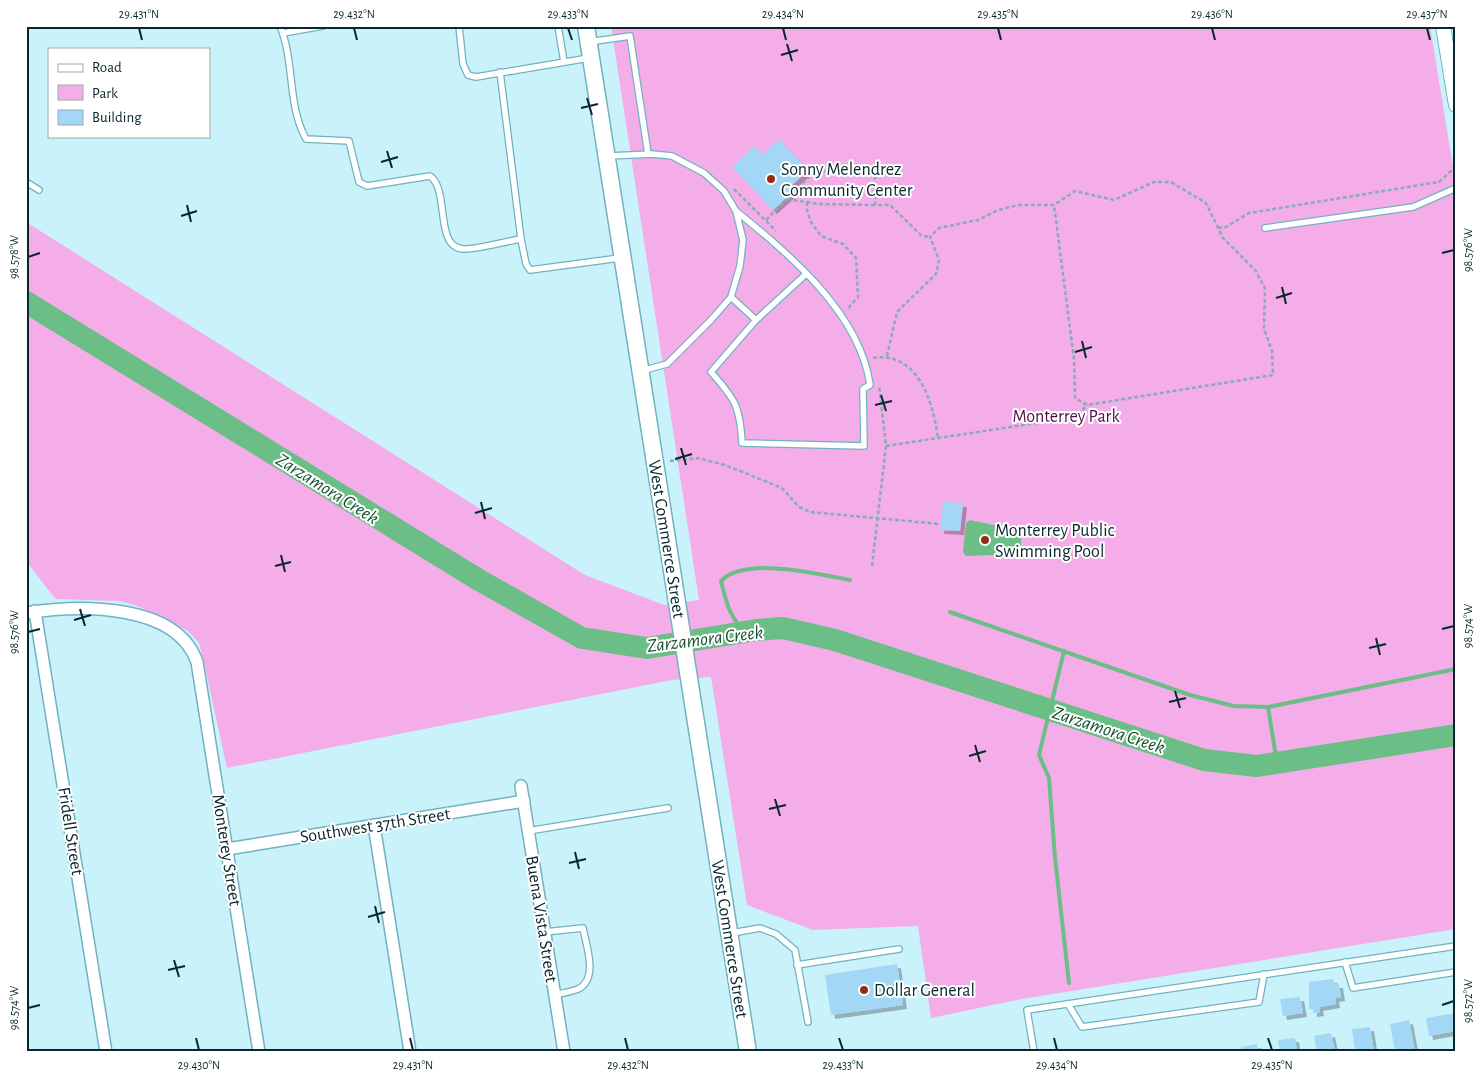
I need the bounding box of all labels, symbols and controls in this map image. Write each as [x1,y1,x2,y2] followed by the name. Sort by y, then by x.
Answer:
[119,8,159,20] text: 29.431°N
[333,8,375,20] text: 29.432°N
[547,8,589,20] text: 29.433°N
[762,8,804,20] text: 29.434°N
[977,8,1019,20] text: 29.435°N
[1191,8,1233,20] text: 29.436°N
[1406,8,1448,20] text: 29.437°N
[48,48,210,138] legend
[92,60,122,75] text: Road
[92,86,118,101] text: Park
[92,110,142,125] text: Building
[781,161,913,200] place label: Sonny Melendrez Community Center
[765,173,777,185] marker: Sonny Melendrez Community Center
[1462,228,1474,272] text: 98.576°W
[8,235,20,279] text: 98.578°W
[1012,408,1120,426] park label: Monterrey Park
[273,450,382,528] water label: Zarzamora Creek
[645,459,687,620] street label: West Commerce Street
[995,522,1114,561] place label: Monterrey Public Swimming Pool
[979,534,991,546] marker: Monterrey Public Swimming Pool
[1462,604,1474,648] text: 98.574°W
[8,610,20,654] text: 98.576°W
[646,623,764,656] water label: Zarzamora Creek
[1050,703,1167,758] water label: Zarzamora Creek
[54,786,86,877] street label: Fridell Street
[208,793,244,907] street label: Monterey Street
[299,805,452,847] street label: Southwest 37th Street
[522,854,560,984] street label: Buena Vista Street
[708,859,750,1020] street label: West Commerce Street
[1462,979,1474,1023] text: 98.572°W
[874,982,975,1000] place label: Dollar General
[858,984,870,996] marker: Dollar General
[8,986,20,1030] text: 98.574°W
[178,1059,220,1071] text: 29.430°N
[393,1059,433,1071] text: 29.431°N
[607,1059,649,1071] text: 29.432°N
[822,1059,864,1071] text: 29.433°N
[1036,1059,1078,1071] text: 29.434°N
[1251,1059,1293,1071] text: 29.435°N

